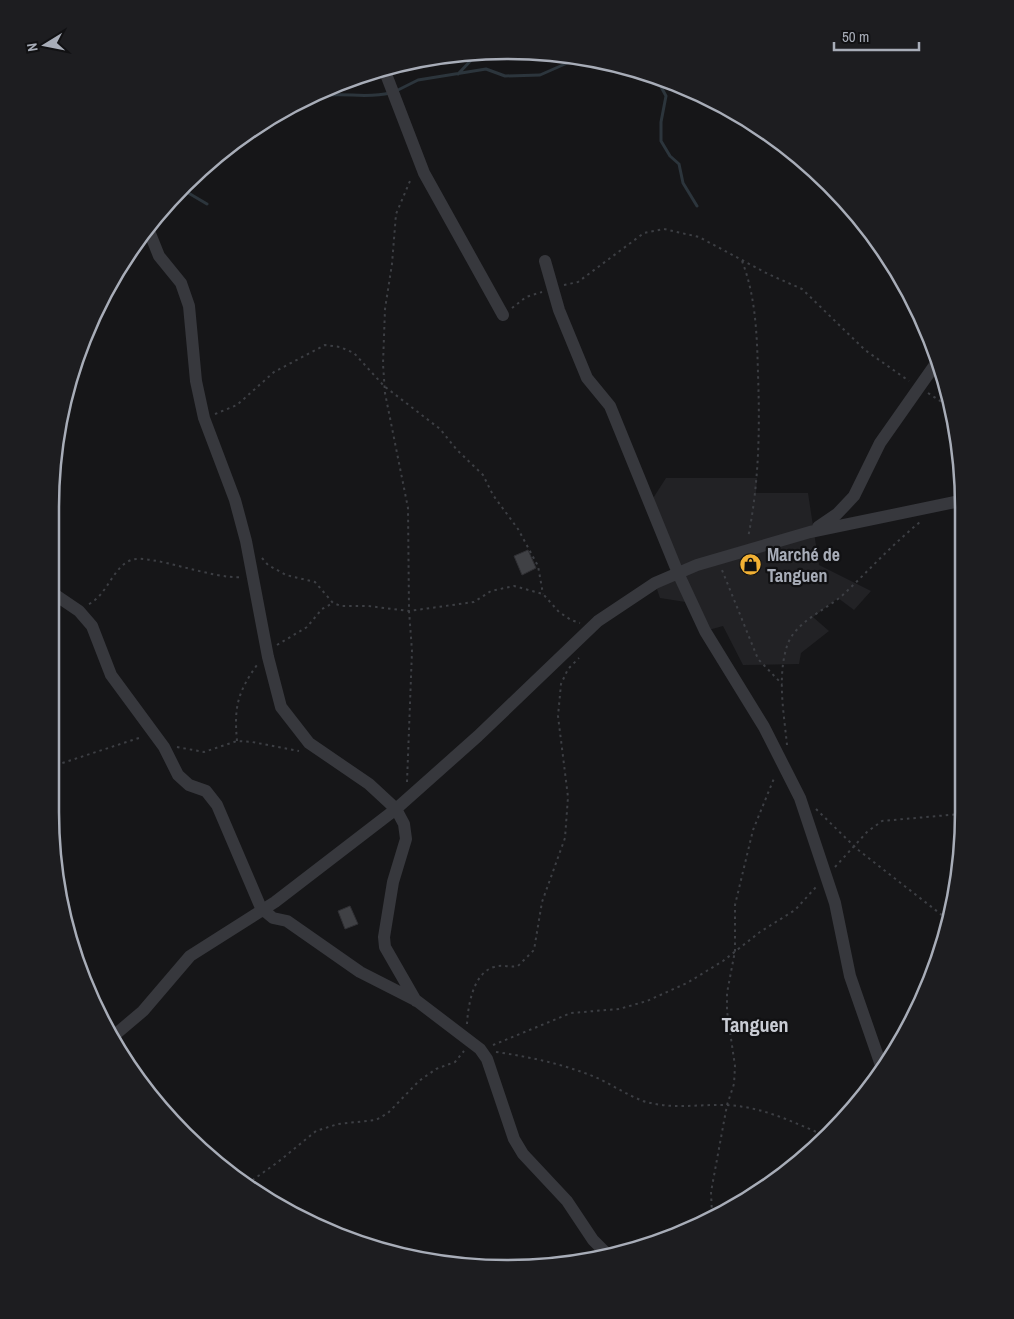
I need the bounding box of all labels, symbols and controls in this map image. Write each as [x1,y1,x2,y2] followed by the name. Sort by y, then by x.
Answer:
[20,20,70,70] north arrow
[834,20,919,52] scale bar
[842,26,869,47] text: 50 m
[23,42,42,53] text: N
[767,542,840,588] place label: Marché de Tanguen
[739,552,763,576] shop icon: Marché de Tanguen
[721,1011,789,1038] district label: Tanguen

